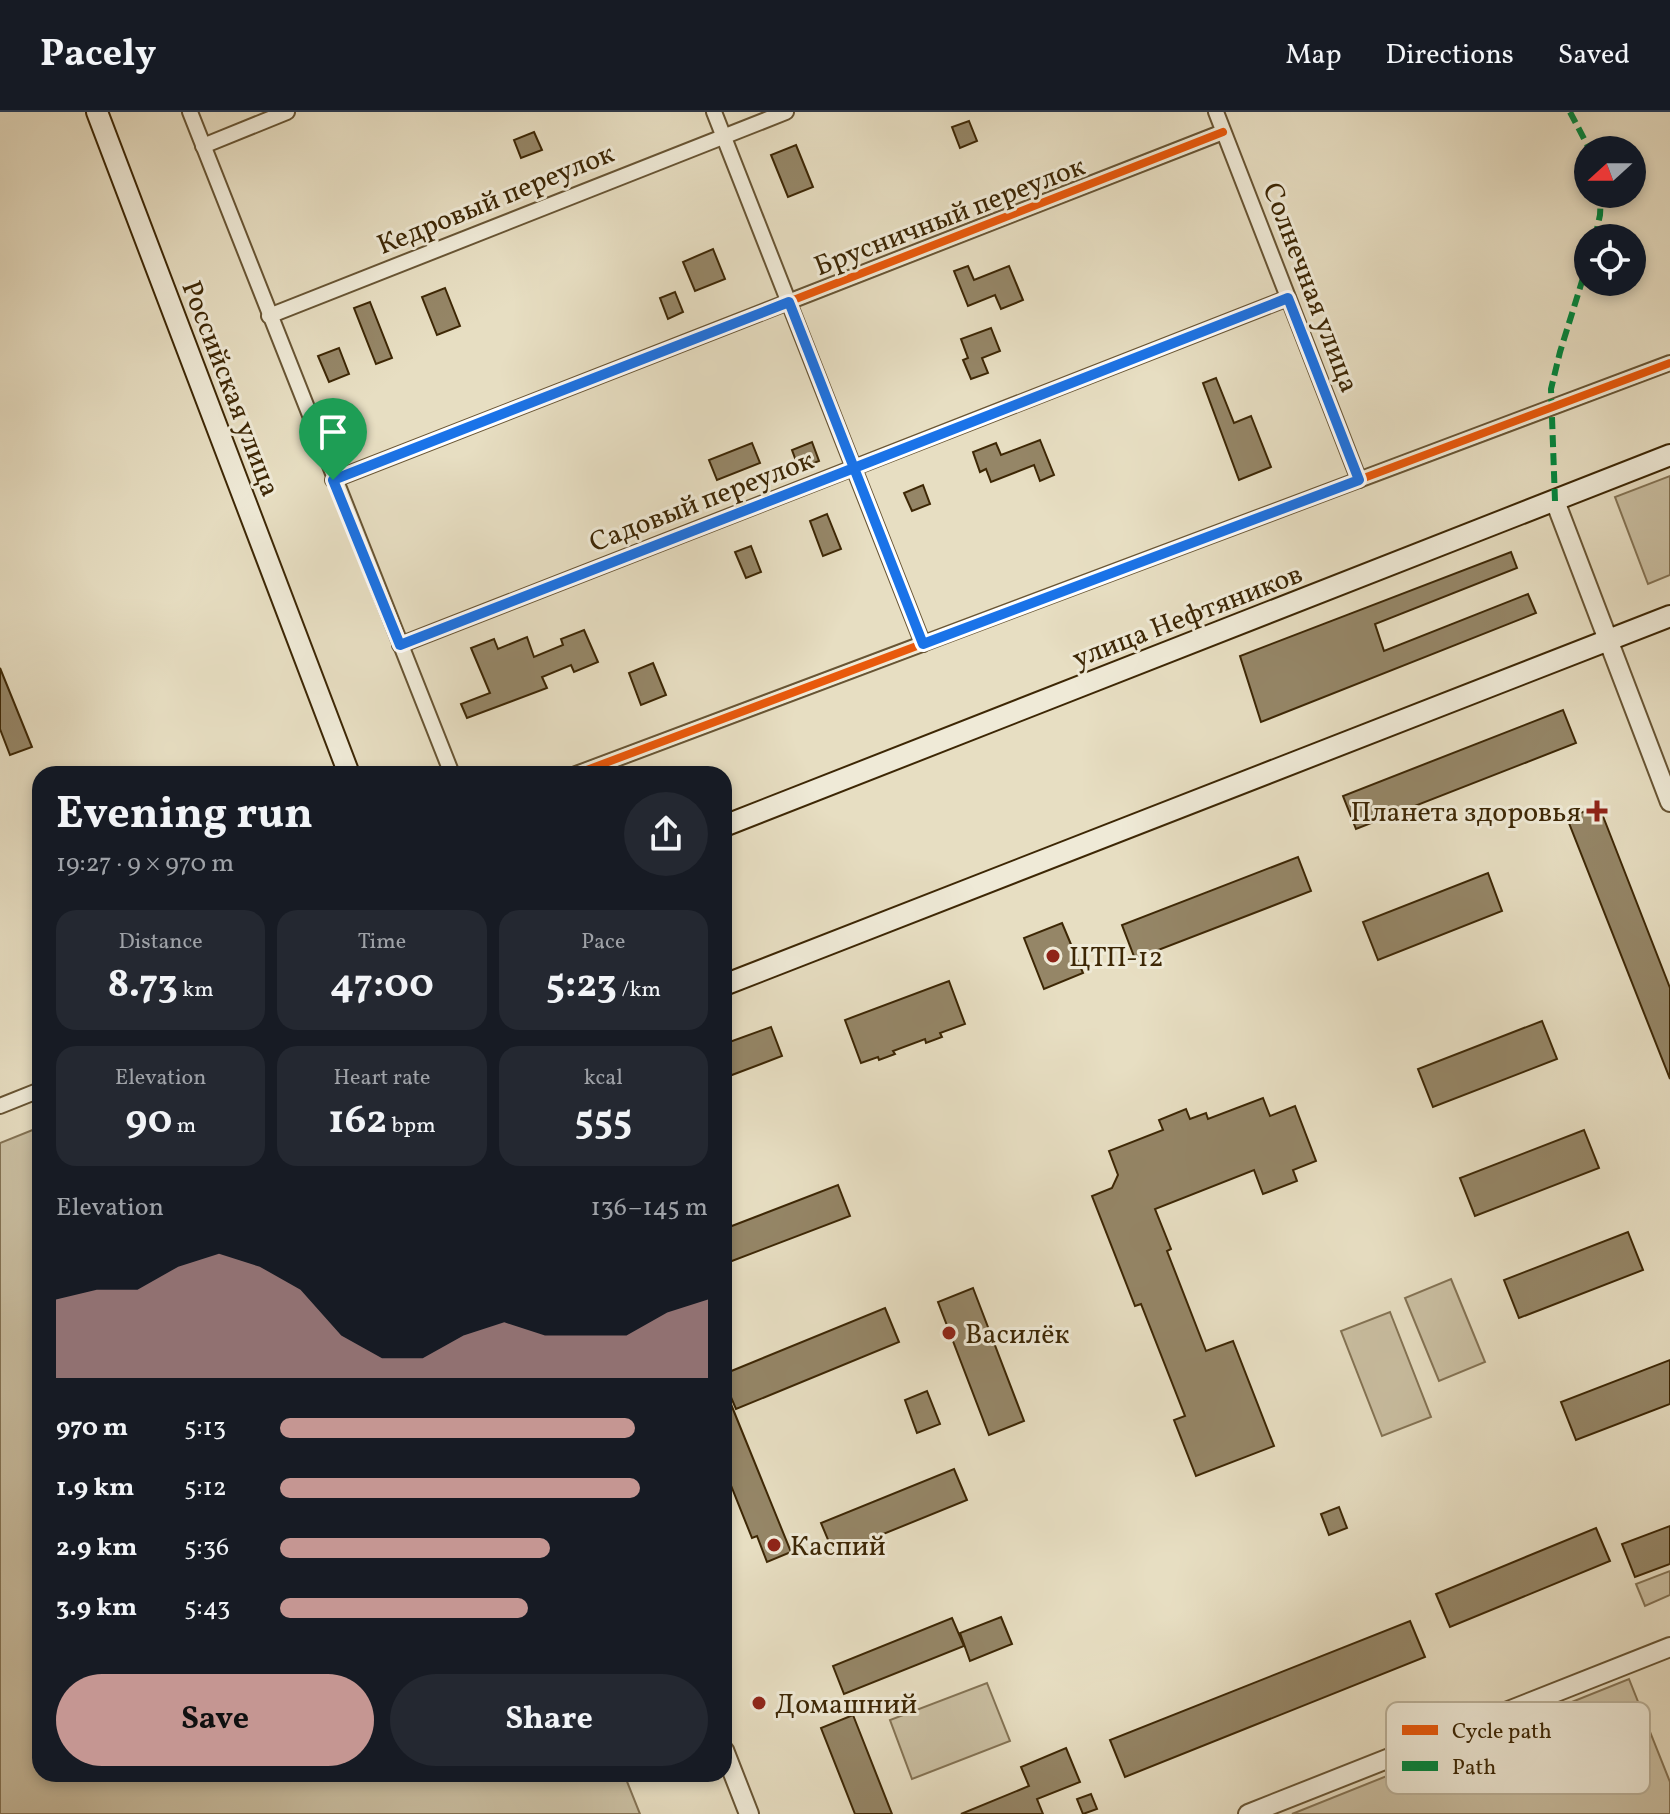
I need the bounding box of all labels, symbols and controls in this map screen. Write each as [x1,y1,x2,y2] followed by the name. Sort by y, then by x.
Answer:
[40,29,156,82] text: Pacely
[1286,36,1342,75] text: Map
[1386,36,1514,75] text: Directions
[1558,36,1630,75] text: Saved
[372,135,620,266] street label: Кедровый переулок
[1574,136,1646,208] north arrow
[1574,136,1646,296] map controls
[809,148,1091,287] street label: Брусничный переулок
[1252,177,1368,399] street label: Солнечная улица
[1574,224,1646,296] button: locate
[171,275,289,503] street label: Российская улица
[299,398,367,480] pin
[311,410,355,454] icon: arrive
[584,442,820,563] street label: Садовый переулок
[1067,555,1309,679] street label: улица Нефтяников
[56,785,313,846] text: Evening run
[624,792,708,876] button: share
[1351,794,1581,833] place label: Планета здоровья
[1588,802,1606,820] marker: Планета здоровья
[56,846,234,882] text: 19:27 · 9 × 970 m
[119,927,203,958] text: Distance
[358,927,406,958] text: Time
[581,927,625,958] text: Pace
[1069,939,1164,978] place label: ЦТП-12
[1044,947,1062,965] marker: ЦТП-12
[108,958,178,1014] text: 8.73
[330,958,434,1014] text: 47:00
[546,958,617,1014] text: 5:23
[178,975,214,1006] text: km
[617,975,661,1006] text: /km
[115,1063,206,1094] text: Elevation
[333,1063,431,1094] text: Heart rate
[584,1063,623,1094] text: kcal
[125,1094,172,1150] text: 90
[328,1094,387,1150] text: 162
[574,1094,632,1150] text: 555
[172,1111,196,1142] text: m
[387,1111,436,1142] text: bpm
[56,1190,164,1226] text: Elevation
[590,1190,708,1226] text: 136–145 m
[965,1316,1070,1355] place label: Василёк
[940,1324,958,1342] marker: Василёк
[56,1410,128,1446] text: 970 m
[184,1410,226,1446] text: 5:13
[56,1470,134,1506] text: 1.9 km
[184,1470,227,1506] text: 5:12
[790,1528,886,1567] place label: Каспий
[56,1530,137,1566] text: 2.9 km
[184,1530,229,1566] text: 5:36
[765,1536,783,1554] marker: Каспий
[56,1590,137,1626] text: 3.9 km
[184,1590,230,1626] text: 5:43
[56,1674,374,1766] button: Save
[390,1674,708,1766] button: Share
[775,1686,917,1725] place label: Домашний
[750,1694,768,1712] marker: Домашний
[1386,1702,1650,1794] legend
[1452,1717,1552,1748] text: Cycle path
[1452,1753,1496,1784] text: Path

